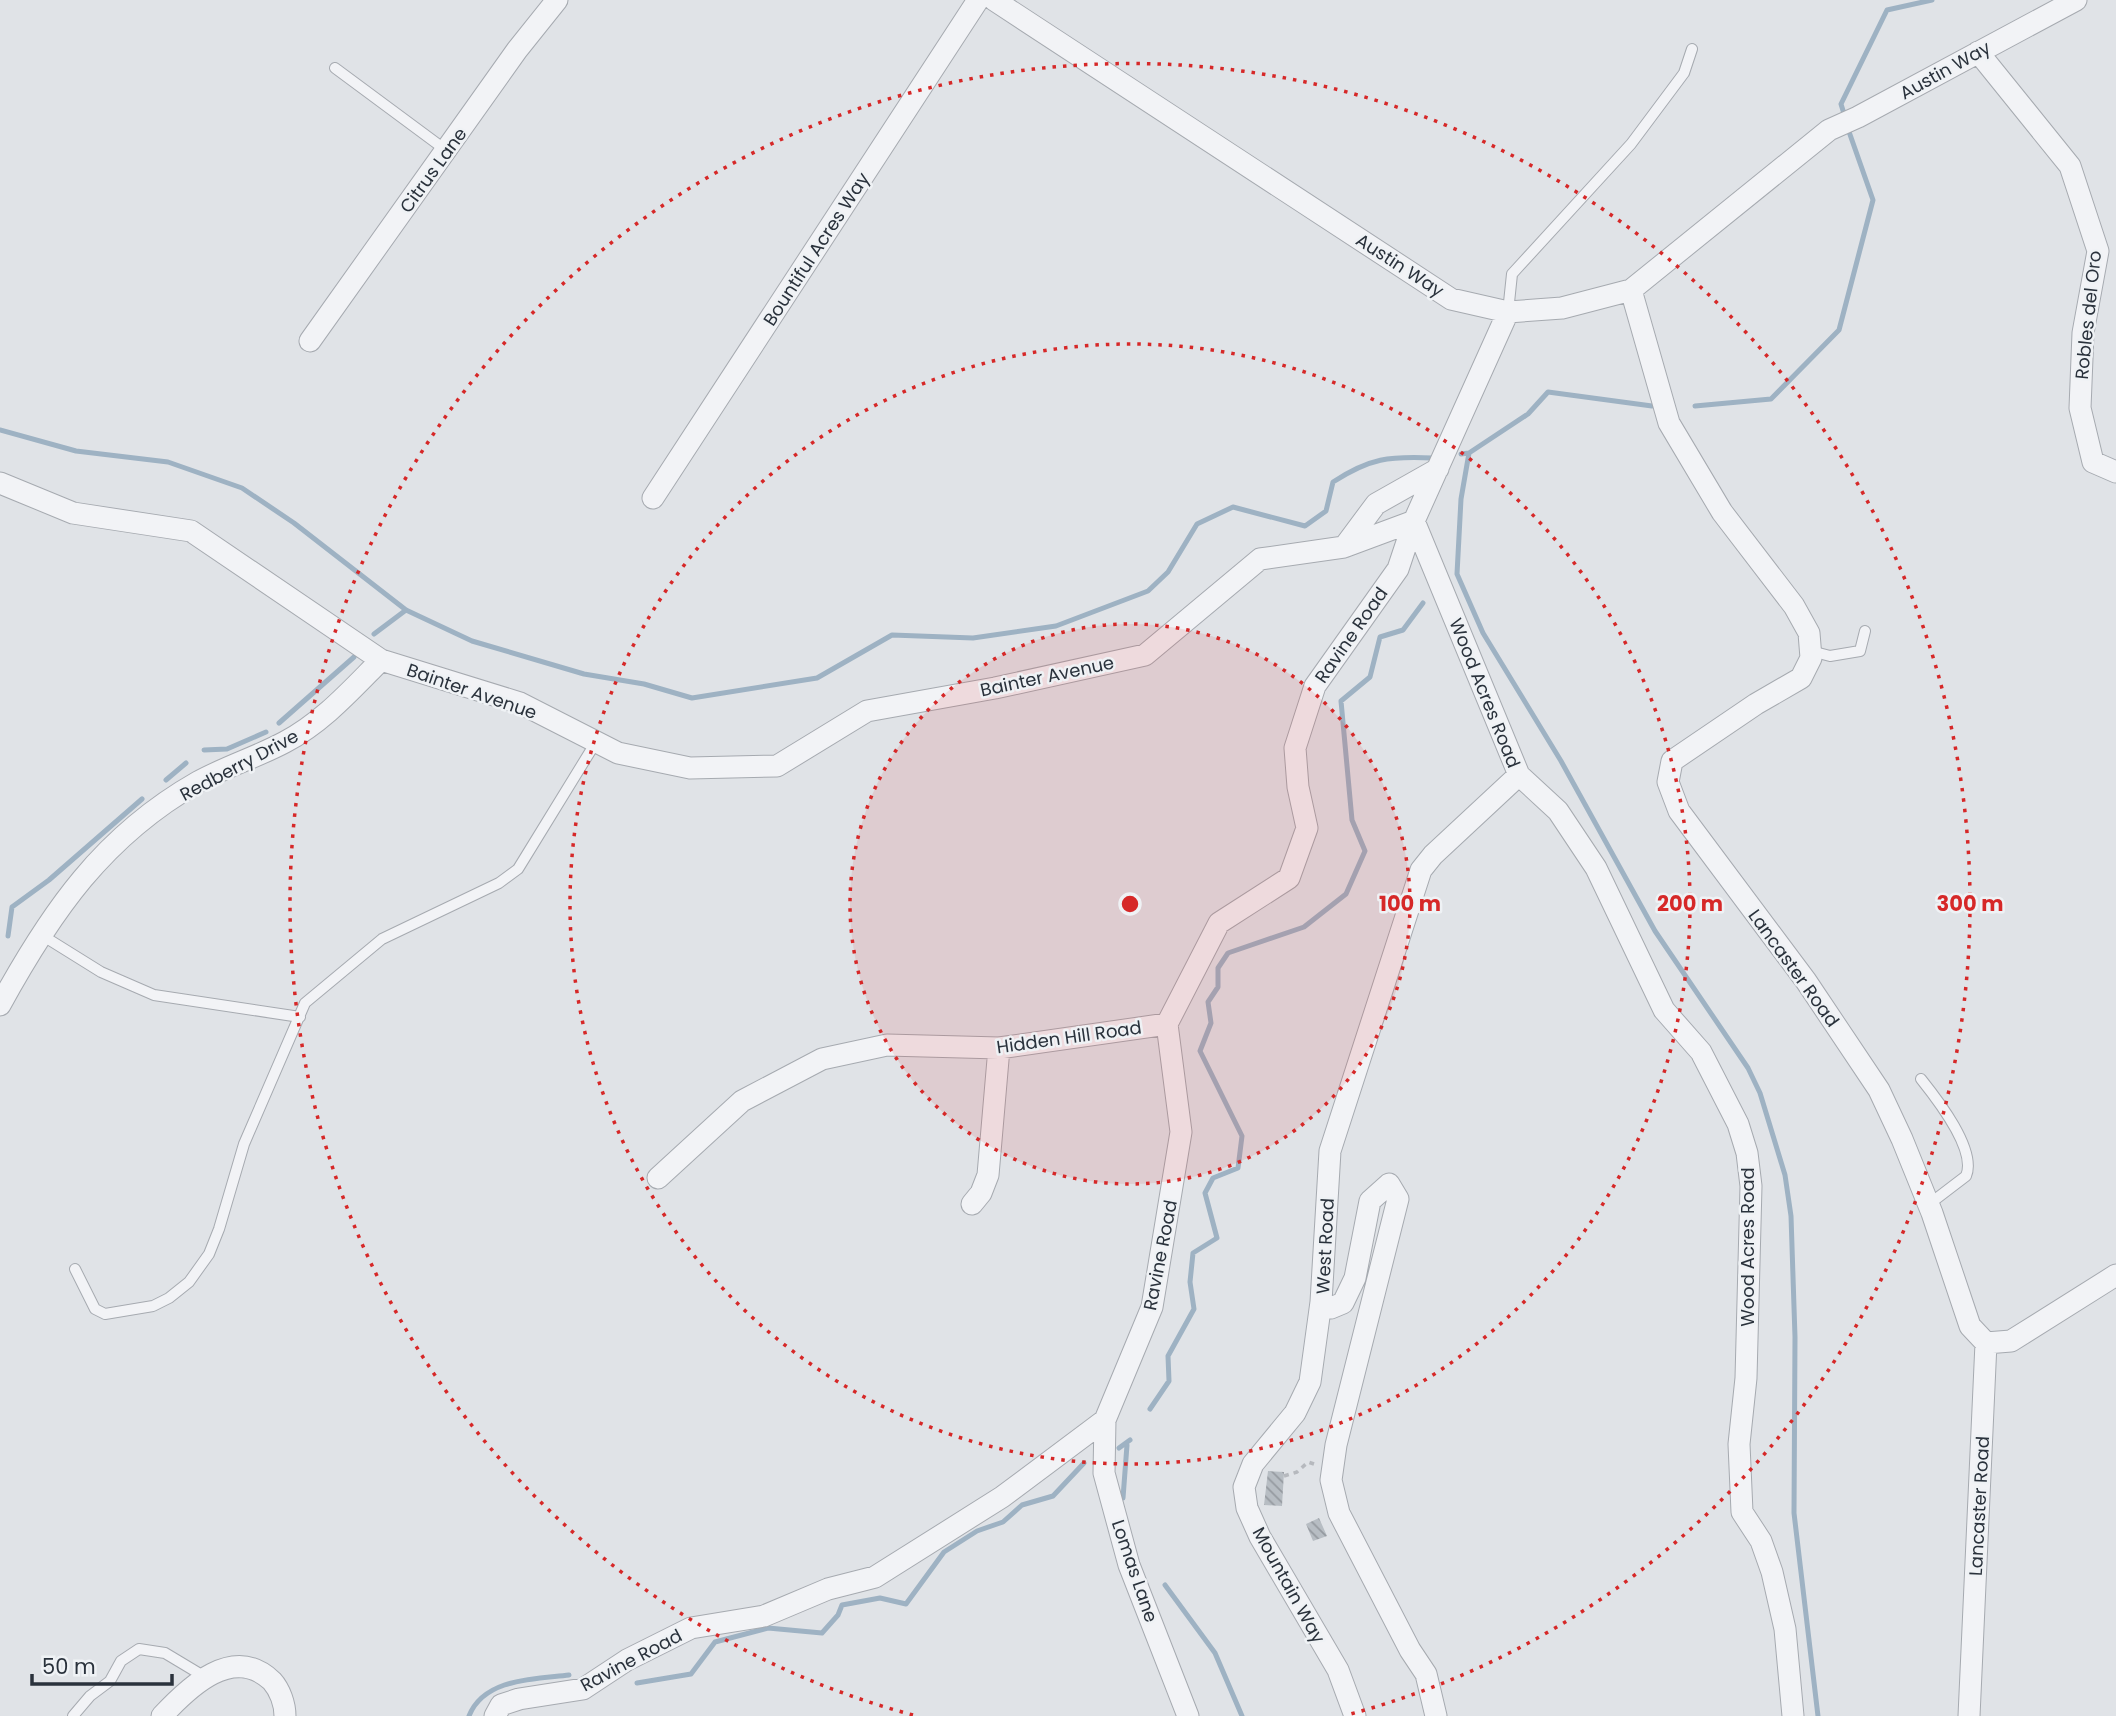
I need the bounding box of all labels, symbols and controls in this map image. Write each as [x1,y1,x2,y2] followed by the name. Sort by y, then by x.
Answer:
[1895,35,1995,105] street label: Austin Way
[394,122,472,218] street label: Citrus Lane
[757,167,875,331] street label: Bountiful Acres Way
[1351,227,1449,303] street label: Austin Way
[2069,249,2107,381] street label: Robles del Oro
[1309,582,1393,688] street label: Ravine Road
[1444,614,1526,772] street label: Wood Acres Road
[978,650,1116,702] street label: Bainter Avenue
[404,657,540,725] street label: Bainter Avenue
[175,723,303,807] street label: Redberry Drive
[1379,889,1441,918] text: 100 m
[1657,889,1723,918] text: 200 m
[1937,889,2003,918] text: 300 m
[1118,892,1142,916] centre of rings
[1743,904,1845,1032] street label: Lancaster Road
[995,1014,1143,1060] street label: Hidden Hill Road
[1735,1167,1760,1327] street label: Wood Acres Road
[1310,1197,1340,1295] street label: West Road
[1137,1198,1183,1312] street label: Ravine Road
[1963,1435,1995,1577] street label: Lancaster Road
[1106,1516,1164,1626] street label: Lomas Lane
[1247,1522,1331,1648] street label: Mountain Way
[576,1623,686,1697] street label: Ravine Road
[32,1642,172,1686] scale bar
[42,1652,96,1681] text: 50 m

